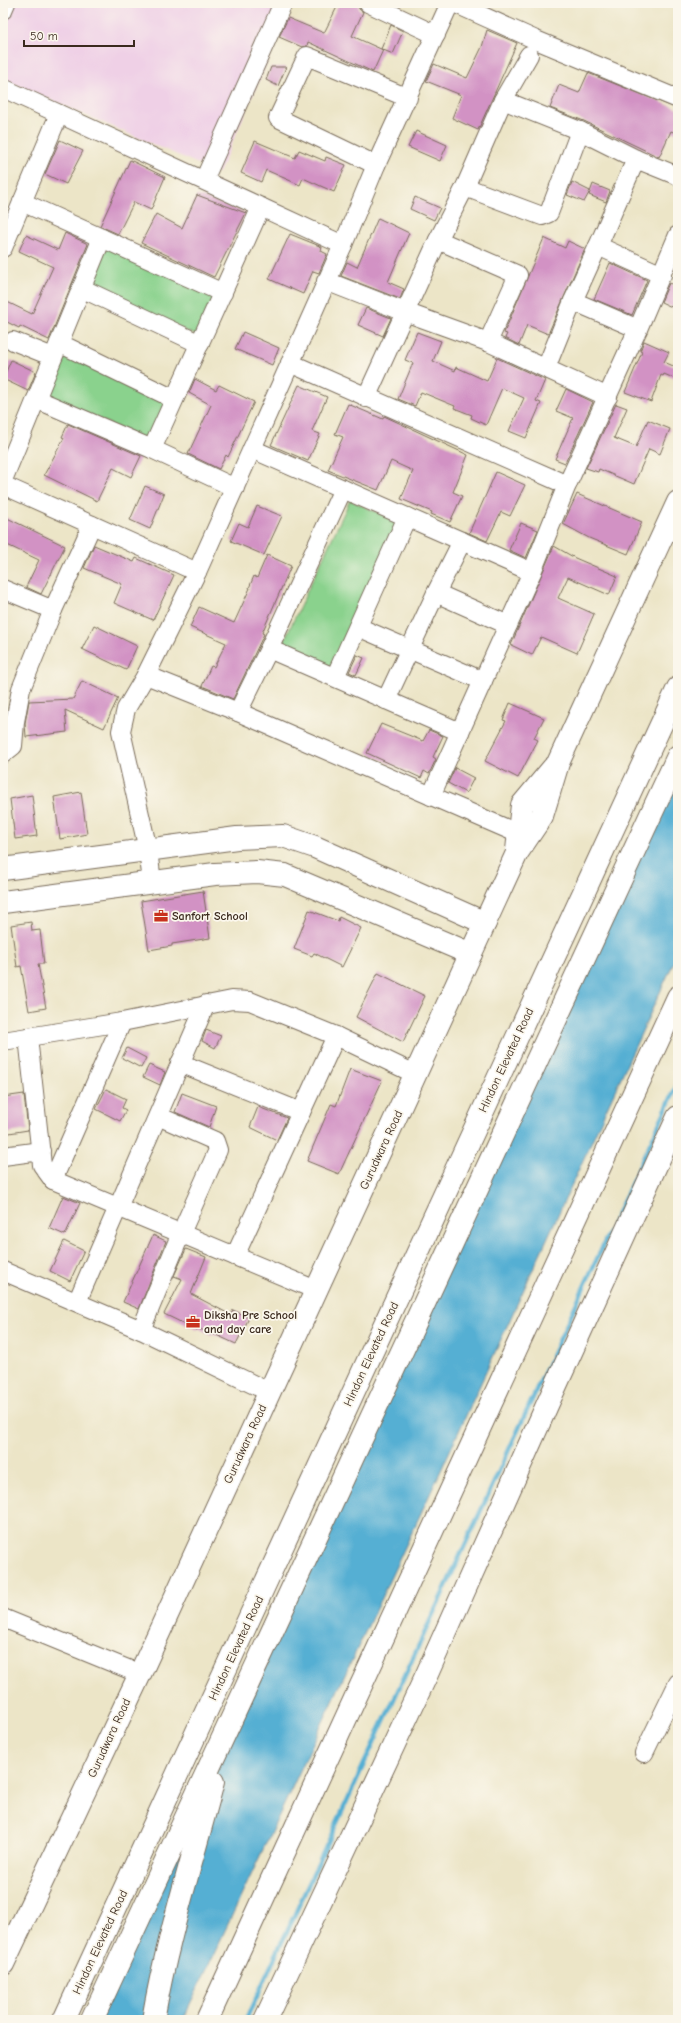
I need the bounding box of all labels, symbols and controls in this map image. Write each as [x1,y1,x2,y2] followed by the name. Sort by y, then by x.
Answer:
[24,22,134,48] scale bar
[30,29,58,43] text: 50 m
[153,908,169,924] office icon: Sanfort School
[172,909,248,923] place label: Sanfort School
[476,1006,536,1114] street label: Hindon Elevated Road
[357,1108,405,1192] street label: Gurudwara Road
[341,1300,401,1408] street label: Hindon Elevated Road
[204,1308,297,1336] place label: Diksha Pre School and day care
[185,1314,201,1330] office icon: Diksha Pre School and day care
[221,1402,269,1486] street label: Gurudwara Road
[206,1594,266,1702] street label: Hindon Elevated Road
[85,1696,133,1780] street label: Gurudwara Road
[70,1888,130,1996] street label: Hindon Elevated Road

